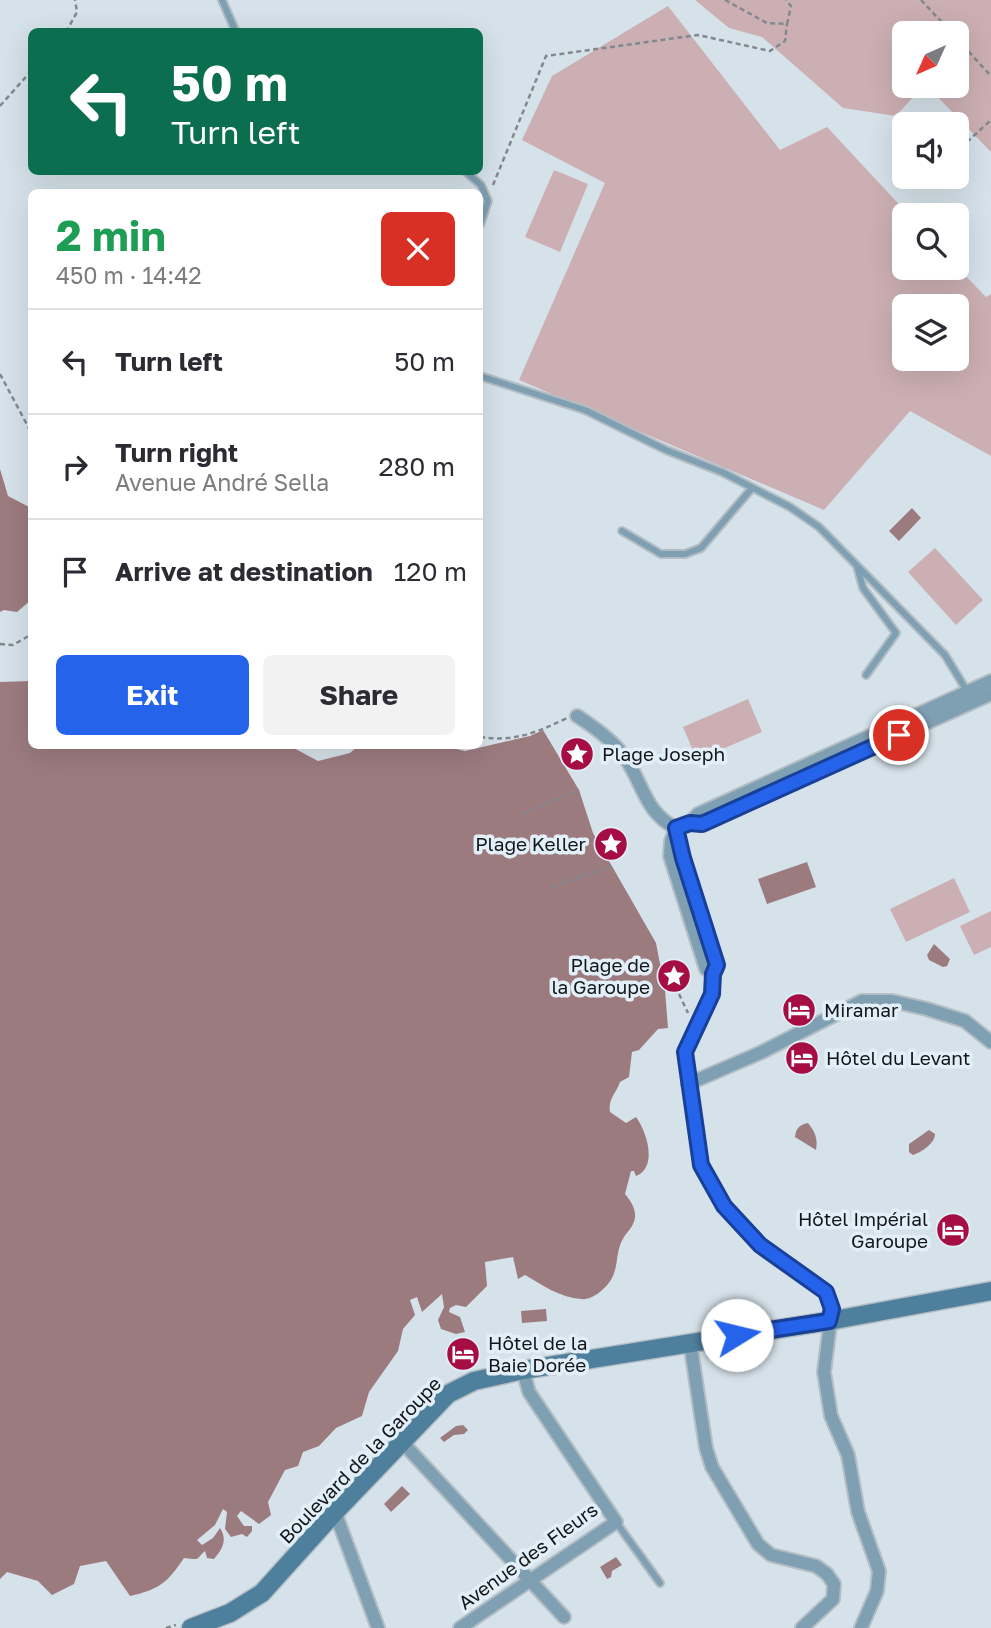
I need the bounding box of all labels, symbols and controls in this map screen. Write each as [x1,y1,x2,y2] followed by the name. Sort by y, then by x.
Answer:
[892,21,970,98] north arrow
[892,21,969,371] map controls
[171,53,288,112] text: 50 m
[56,56,147,147] icon: left
[892,112,969,189] button: sound
[171,113,300,151] text: Turn left
[892,203,969,280] button: search
[56,210,166,260] text: 2 min
[381,212,455,286] button: close
[56,261,202,289] text: 450 m · 14:42
[892,294,969,371] button: layers
[56,343,94,381] icon: left
[115,346,223,377] text: Turn left
[394,346,455,377] text: 50 m
[115,437,238,468] text: Turn right
[56,448,94,486] icon: right
[378,451,455,482] text: 280 m
[115,468,329,496] text: Avenue André Sella
[56,553,94,591] icon: arrive
[115,556,373,587] text: Arrive at destination
[394,556,467,587] text: 120 m
[56,655,249,735] button: Exit
[263,655,455,735] button: Share
[869,705,929,765] pin
[880,716,918,754] icon: arrive
[558,735,596,773] place icon: Plage Joseph
[602,742,725,765] place label: Plage Joseph
[592,825,630,863] place icon: Plage Keller
[475,832,587,855] place label: Plage Keller
[551,953,650,998] place label: Plage de la Garoupe
[655,957,693,995] place icon: Plage de la Garoupe
[780,991,818,1029] hotel icon: Miramar
[824,998,899,1021] place label: Miramar
[783,1039,821,1077] hotel icon: Hôtel du Levant
[826,1046,970,1069] place label: Hôtel du Levant
[798,1207,928,1252] place label: Hôtel Impérial Garoupe
[934,1211,972,1249] hotel icon: Hôtel Impérial Garoupe
[700,1298,774,1372] position arrow
[488,1331,588,1376] place label: Hôtel de la Baie Dorée
[444,1335,482,1373] hotel icon: Hôtel de la Baie Dorée
[274,1372,445,1548] street label: Boulevard de la Garoupe
[454,1497,602,1614] street label: Avenue des Fleurs

